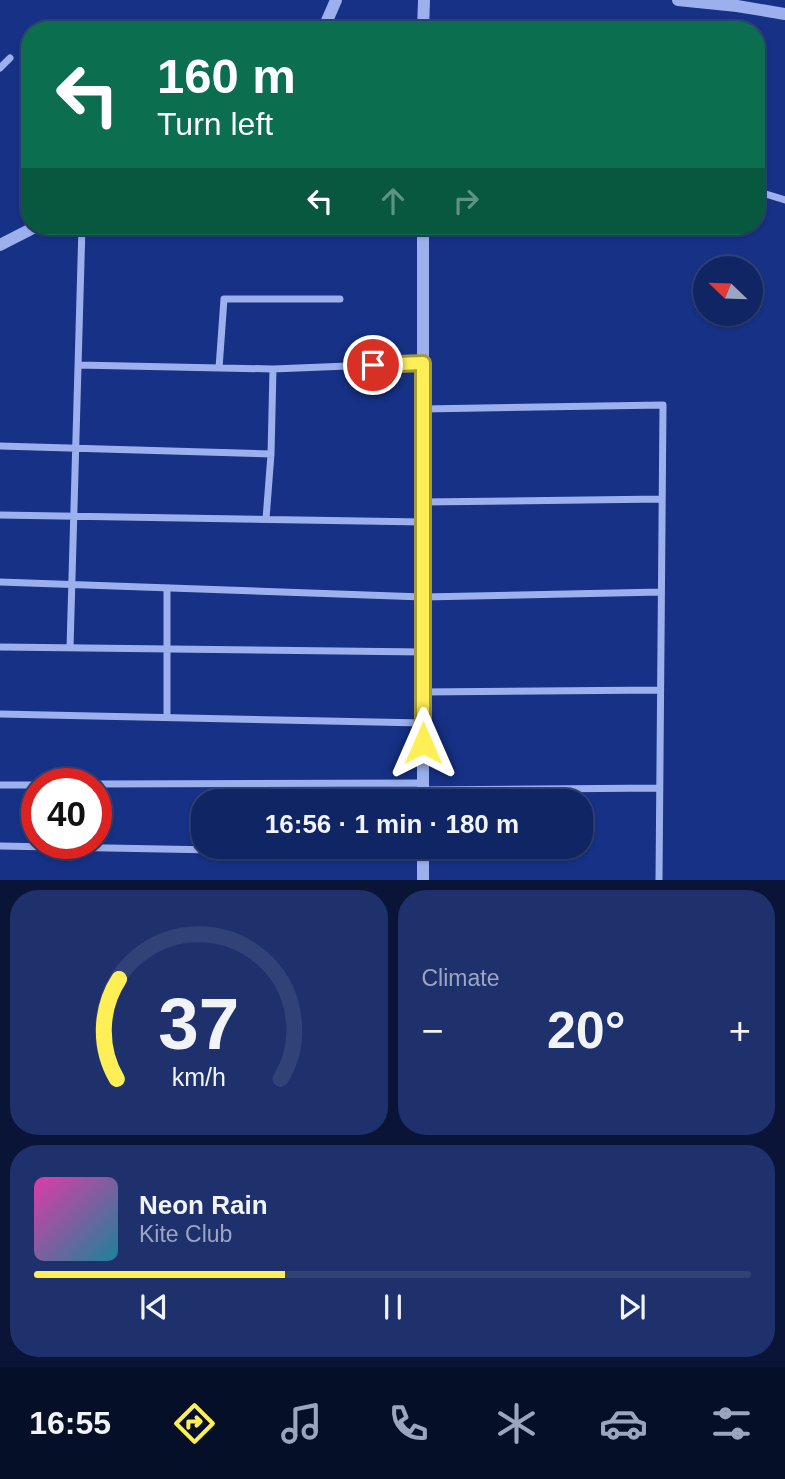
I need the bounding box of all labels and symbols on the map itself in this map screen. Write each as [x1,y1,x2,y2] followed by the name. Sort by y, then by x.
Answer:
[693,256,763,326] north arrow
[343,335,403,395] pin
[386,706,460,780] position arrow
[21,768,112,859] speed limit sign: 40

